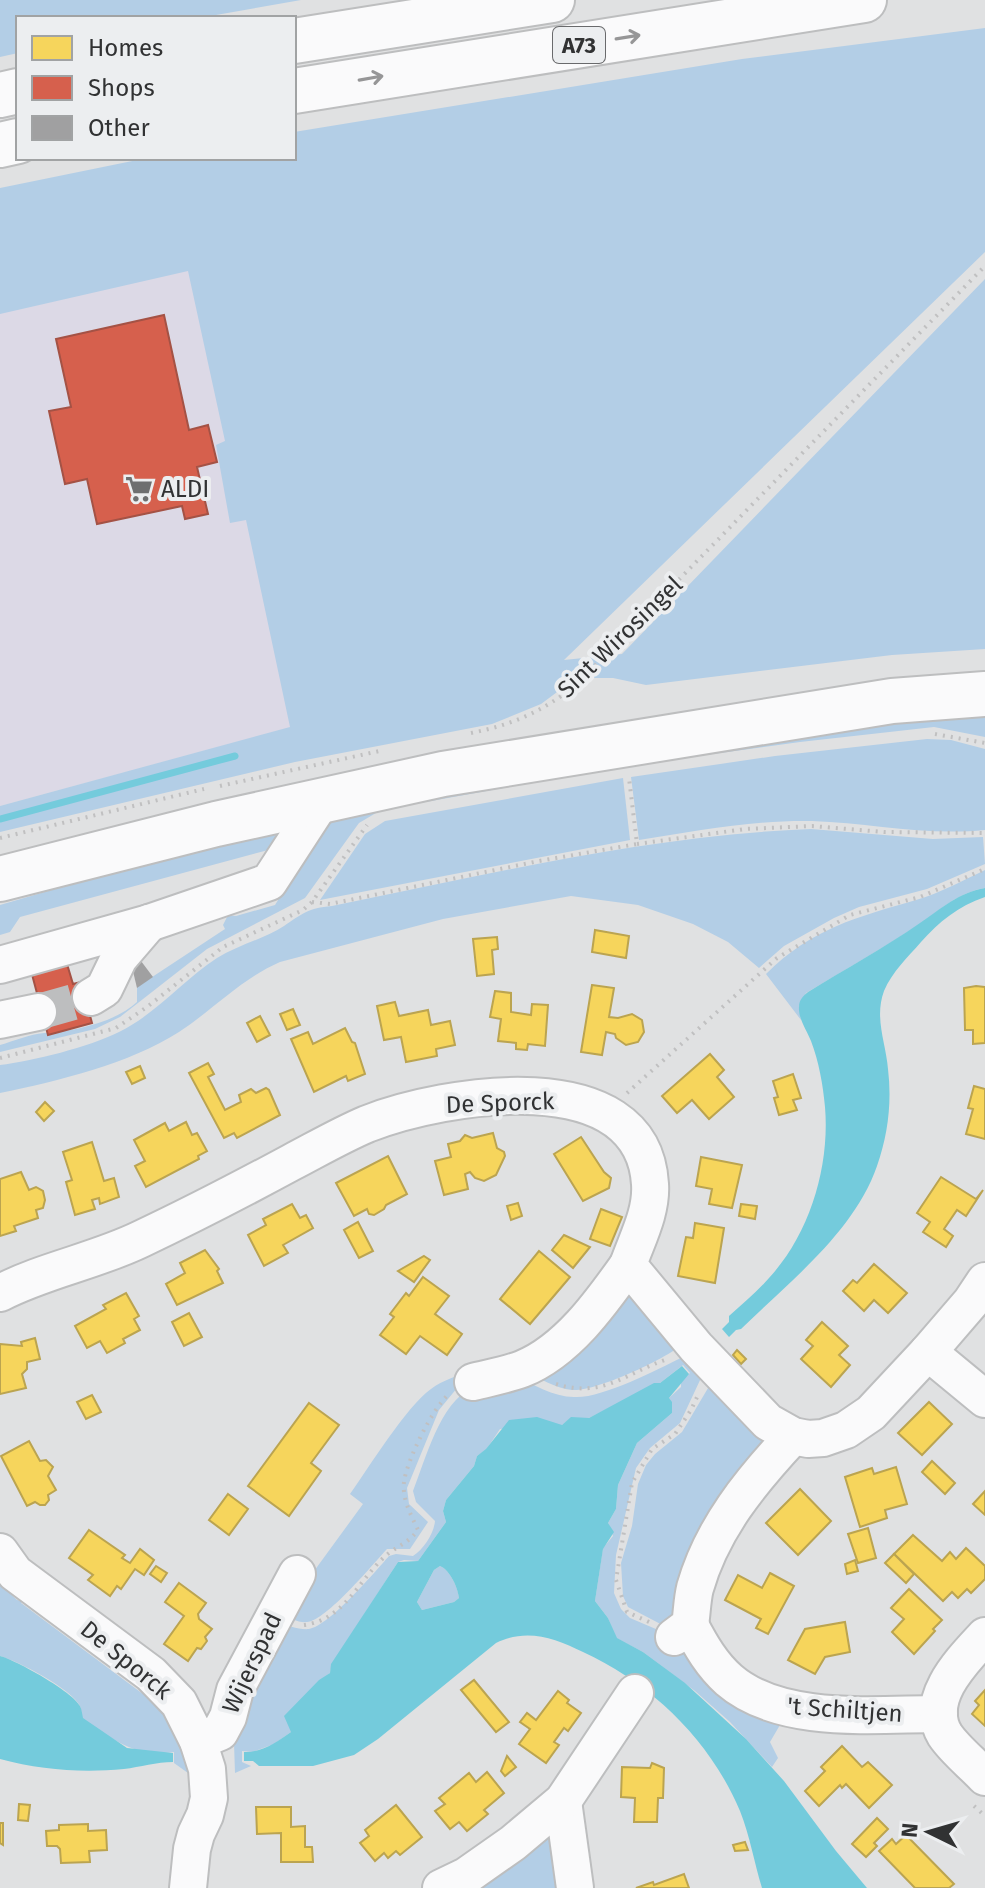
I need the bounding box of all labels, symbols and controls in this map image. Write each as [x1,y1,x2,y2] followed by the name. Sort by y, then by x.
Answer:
[16,16,296,160] legend
[553,27,605,63] road number: A73
[615,29,640,44] one-way arrow
[88,34,163,62] text: Homes
[358,69,383,84] one-way arrow
[88,74,155,102] text: Shops
[88,114,150,142] text: Other
[124,474,154,504] supermarket icon: ALDI
[161,475,209,503] place label: ALDI
[552,571,688,703] street label: Sint Wirosingel
[445,1087,555,1119] street label: De Sporck
[217,1608,287,1718] street label: Wijerspad
[75,1615,178,1705] street label: De Sporck
[786,1692,904,1728] street label: 't Schiltjen
[889,1792,969,1872] north arrow
[895,1822,924,1839] text: N

